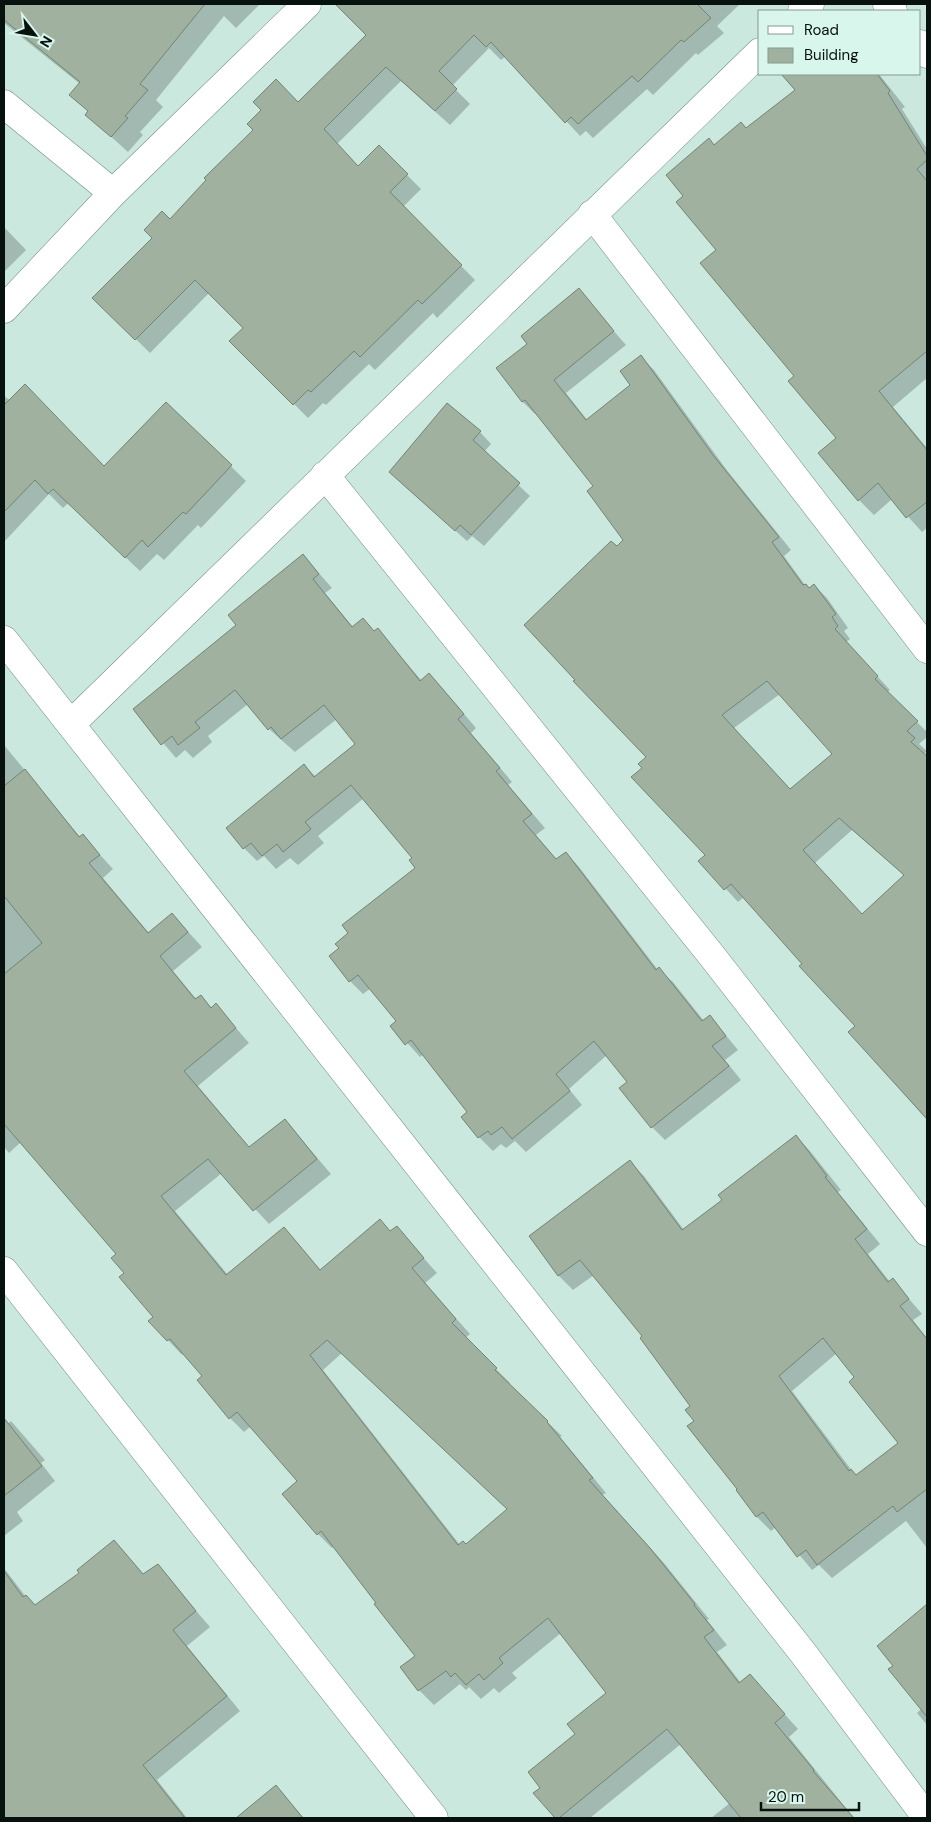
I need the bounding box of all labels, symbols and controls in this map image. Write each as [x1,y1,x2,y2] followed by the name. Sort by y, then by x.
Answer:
[10,10,60,60] north arrow
[758,10,921,75] legend
[804,20,839,40] text: Road
[36,33,56,51] text: N
[804,45,859,65] text: Building
[761,1780,858,1812] scale bar
[768,1787,804,1807] text: 20 m

